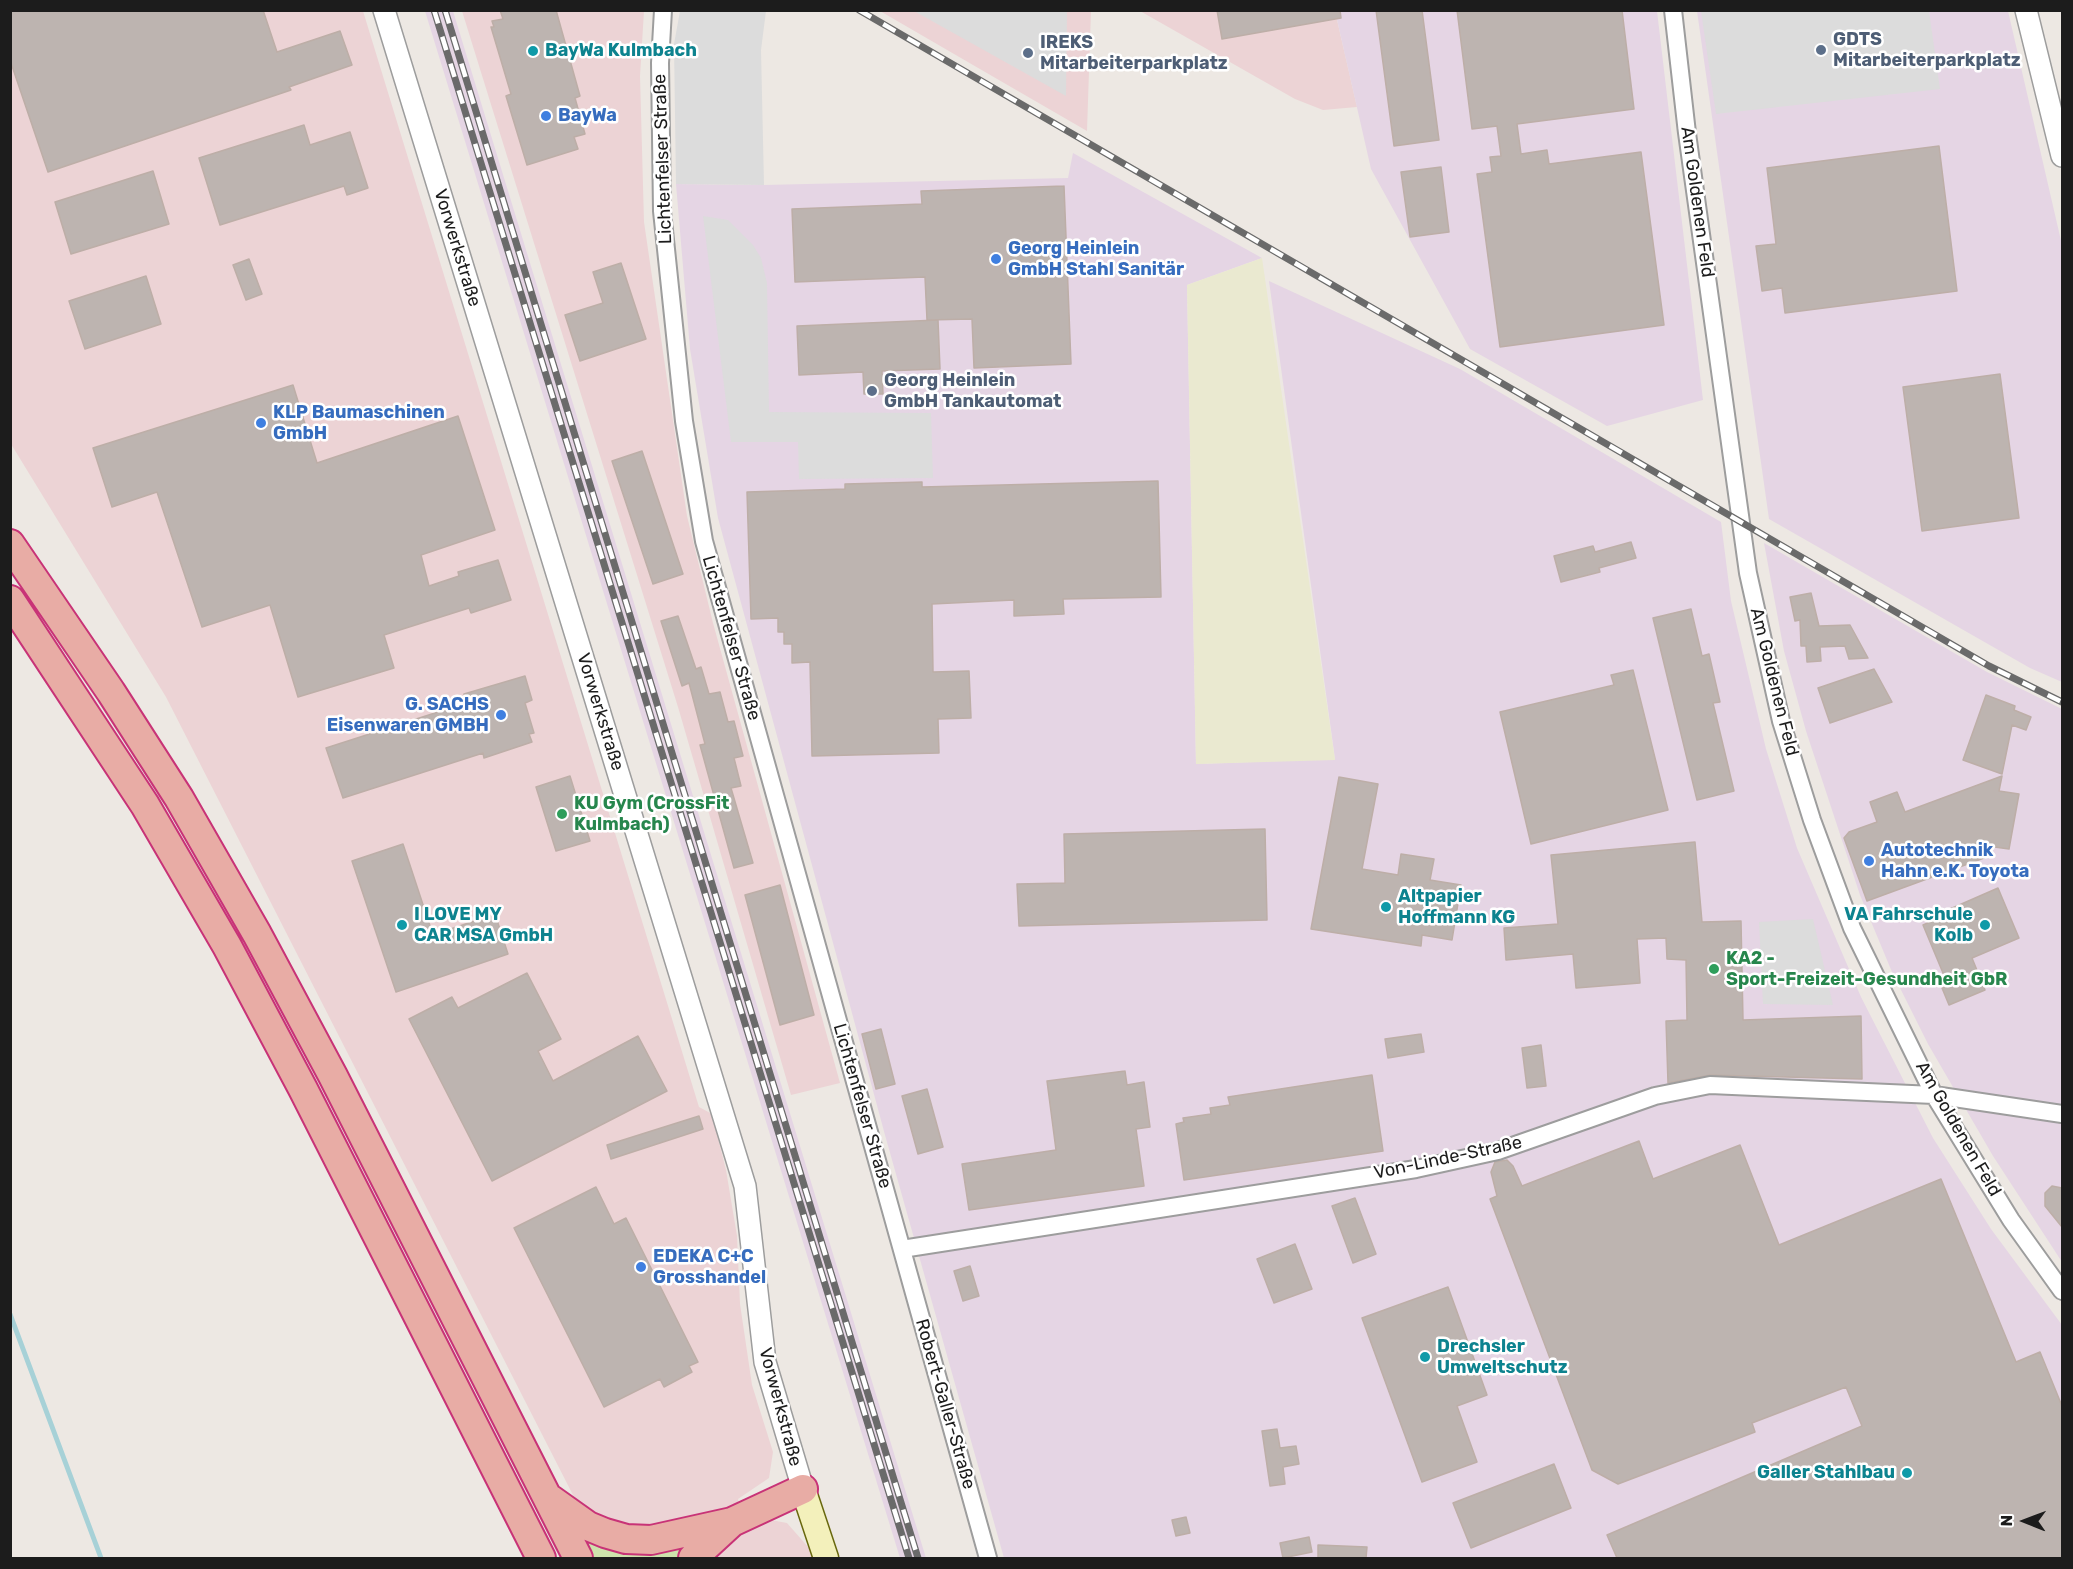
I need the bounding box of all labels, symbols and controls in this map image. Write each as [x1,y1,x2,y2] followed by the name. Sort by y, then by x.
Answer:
[1833,29,2021,72] place label: GDTS Mitarbeiterparkplatz
[1040,32,1228,74] place label: IREKS Mitarbeiterparkplatz
[545,40,697,62] place label: BayWa Kulmbach
[1814,43,1828,57] marker: GDTS Mitarbeiterparkplatz
[526,44,540,58] marker: BayWa Kulmbach
[1021,46,1035,60] marker: IREKS Mitarbeiterparkplatz
[649,73,677,245] street label: Lichtenfelser Straße
[558,105,617,127] place label: BayWa
[539,109,553,123] marker: BayWa
[1676,125,1718,279] street label: Am Goldenen Feld
[429,187,485,309] street label: Vorwerkstraße
[1008,238,1184,280] place label: Georg Heinlein GmbH Stahl Sanitär
[989,252,1003,266] marker: Georg Heinlein GmbH Stahl Sanitär
[884,370,1061,412] place label: Georg Heinlein GmbH Tankautomat
[865,384,879,398] marker: Georg Heinlein GmbH Tankautomat
[273,402,445,444] place label: KLP Baumaschinen GmbH
[254,416,268,430] marker: KLP Baumaschinen GmbH
[697,553,765,723] street label: Lichtenfelser Straße
[1745,606,1803,758] street label: Am Goldenen Feld
[572,651,628,773] street label: Vorwerkstraße
[327,694,489,736] place label: G. SACHS Eisenwaren GMBH
[494,708,508,722] marker: G. SACHS Eisenwaren GMBH
[574,793,730,836] place label: KU Gym (CrossFit Kulmbach)
[555,807,569,821] marker: KU Gym (CrossFit Kulmbach)
[1881,840,2029,882] place label: Autotechnik Hahn e.K. Toyota
[1862,854,1876,868] marker: Autotechnik Hahn e.K. Toyota
[1398,886,1515,928] place label: Altpapier Hoffmann KG
[1379,900,1393,914] marker: Altpapier Hoffmann KG
[414,904,553,946] place label: I LOVE MY CAR MSA GmbH
[1844,904,1973,946] place label: VA Fahrschule Kolb
[395,918,409,932] marker: I LOVE MY CAR MSA GmbH
[1978,918,1992,932] marker: VA Fahrschule Kolb
[1726,948,2007,990] place label: KA2 - Sport-Freizeit-Gesundheit GbR
[1707,962,1721,976] marker: KA2 - Sport-Freizeit-Gesundheit GbR
[828,1021,896,1191] street label: Lichtenfelser Straße
[1911,1058,2005,1200] street label: Am Goldenen Feld
[1372,1132,1524,1184] street label: Von-Linde-Straße
[653,1246,766,1288] place label: EDEKA C+C Grosshandel
[634,1260,648,1274] marker: EDEKA C+C Grosshandel
[910,1316,980,1492] street label: Robert-Galler-Straße
[1437,1336,1568,1378] place label: Drechsler Umweltschutz
[754,1345,806,1469] street label: Vorwerkstraße
[1418,1350,1432,1364] marker: Drechsler Umweltschutz
[1757,1462,1895,1484] place label: Galler Stahlbau
[1900,1466,1914,1480] marker: Galler Stahlbau
[1995,1491,2055,1551] north arrow
[1997,1515,2016,1527] text: N

